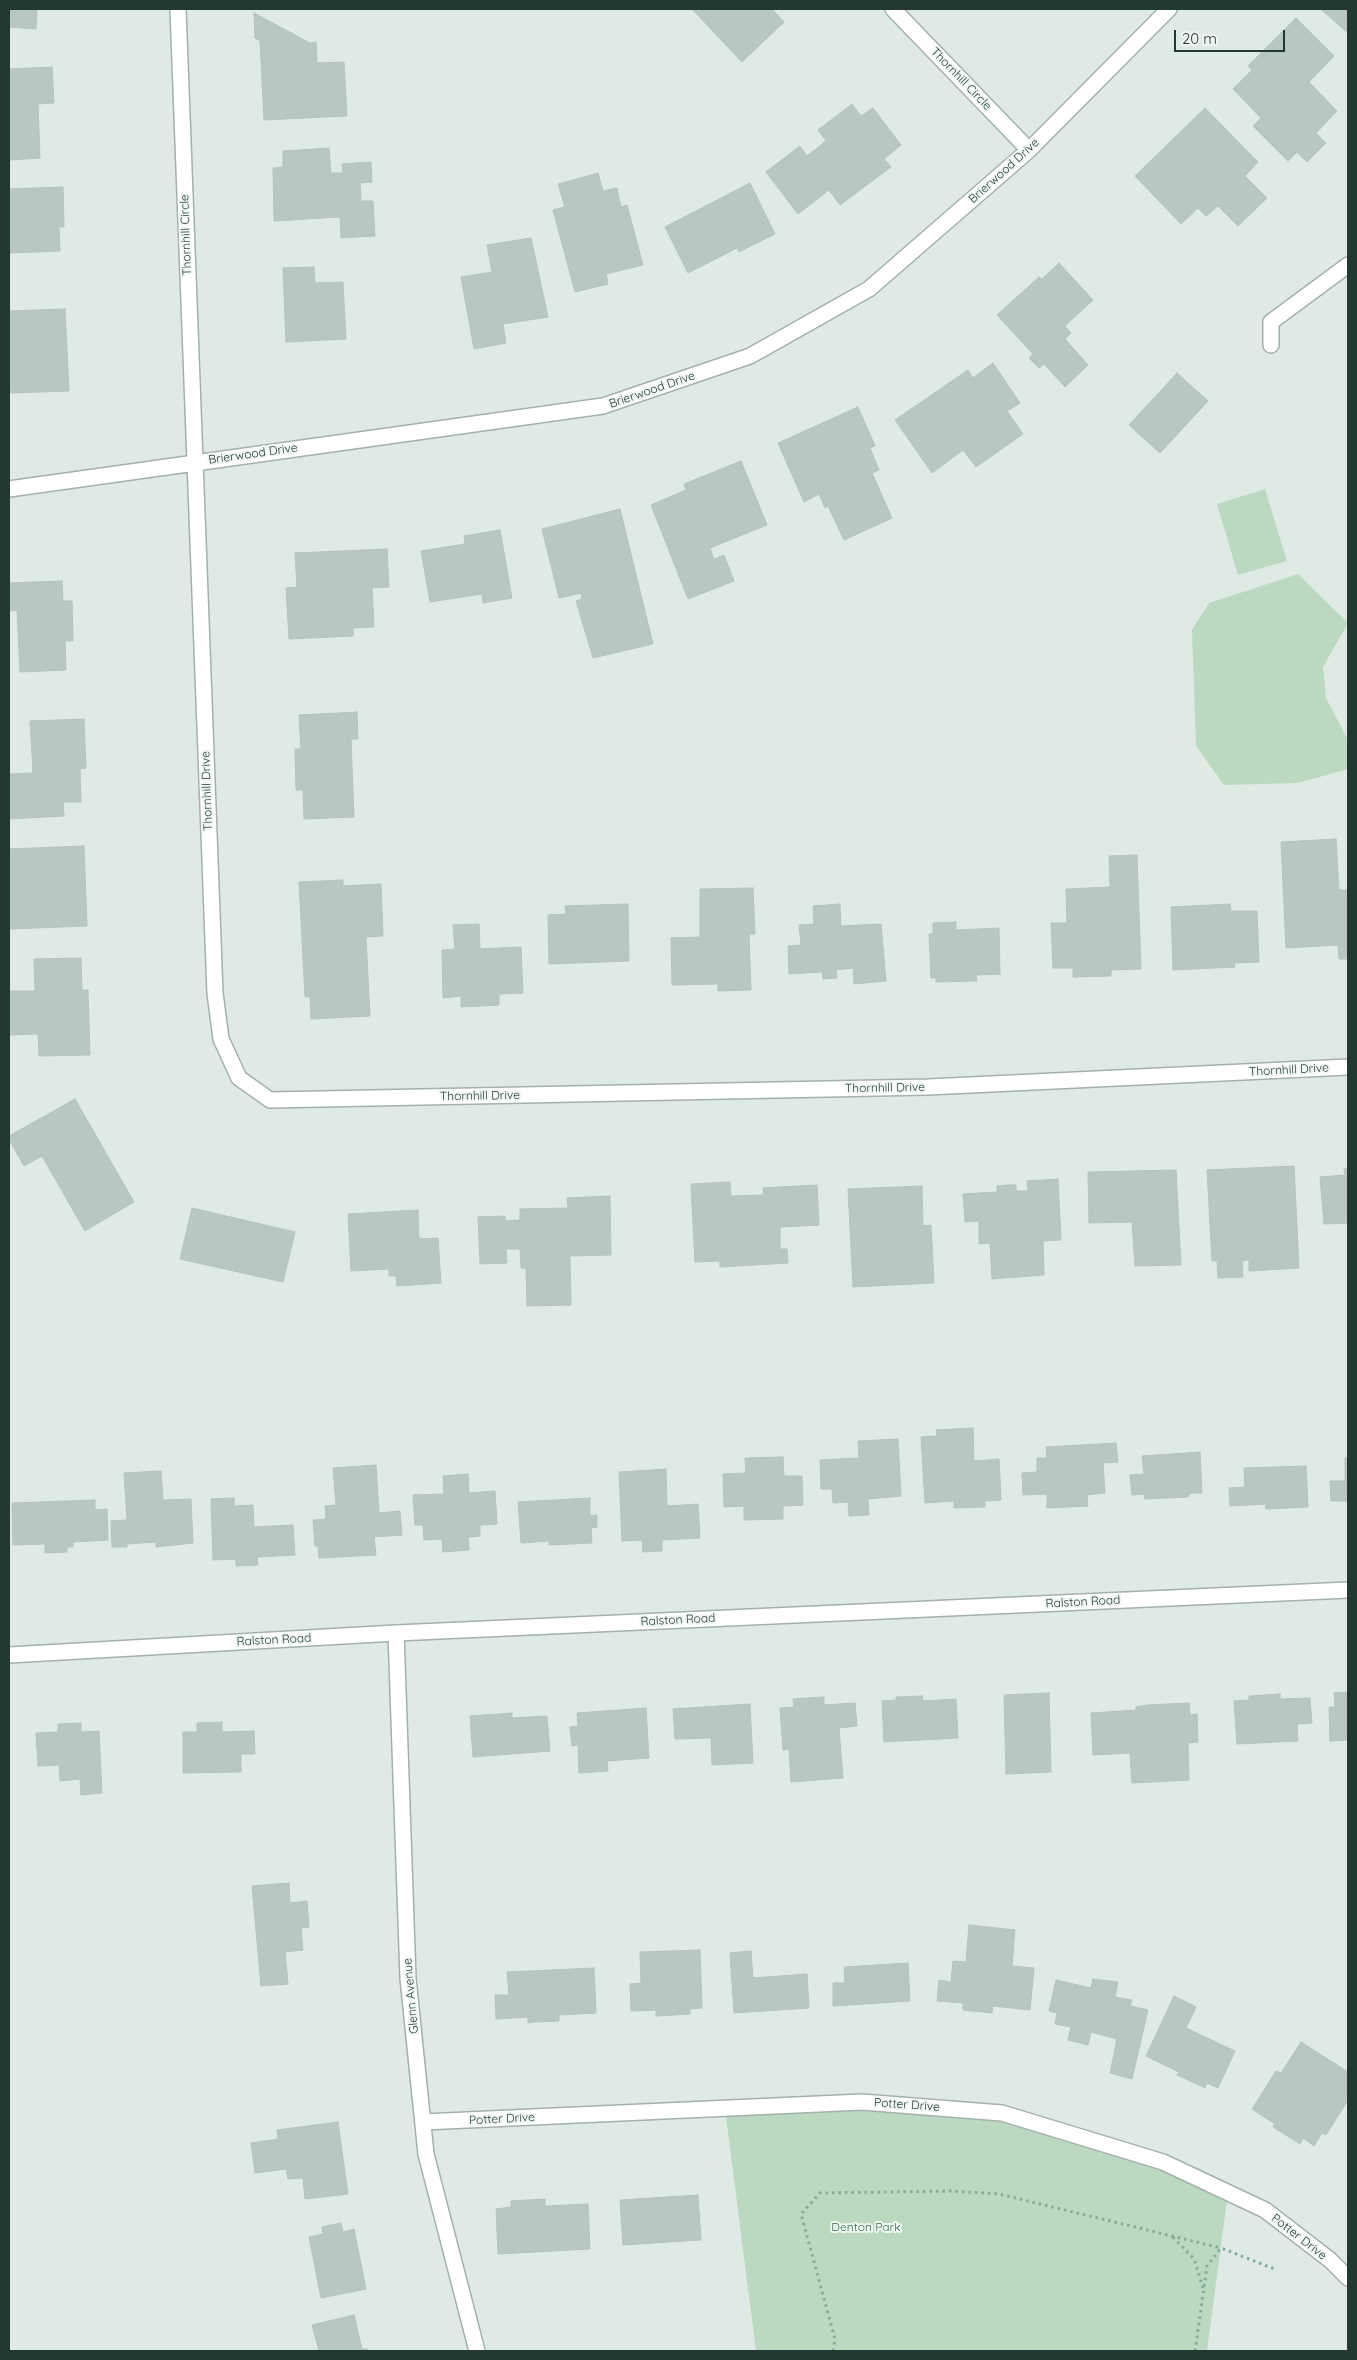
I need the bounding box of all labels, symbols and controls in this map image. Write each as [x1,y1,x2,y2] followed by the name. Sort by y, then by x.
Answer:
[1177,20,1288,52] scale bar
[1182,29,1217,48] text: 20 m
[928,45,994,113] street label: Thornhill Circle
[966,136,1042,206] street label: Brierwood Drive
[177,194,195,276] street label: Thornhill Circle
[607,369,697,411] street label: Brierwood Drive
[207,441,299,467] street label: Brierwood Drive
[198,751,216,831] street label: Thornhill Drive
[1249,1061,1329,1079] street label: Thornhill Drive
[845,1080,925,1096] street label: Thornhill Drive
[440,1088,520,1104] street label: Thornhill Drive
[1045,1593,1121,1611] street label: Ralston Road
[640,1611,716,1629] street label: Ralston Road
[236,1631,312,1649] street label: Ralston Road
[401,1958,421,2034] street label: Glenn Avenue
[874,2096,940,2114] street label: Potter Drive
[469,2110,535,2128] street label: Potter Drive
[1269,2211,1329,2263] street label: Potter Drive
[831,2220,901,2234] park label: Denton Park

